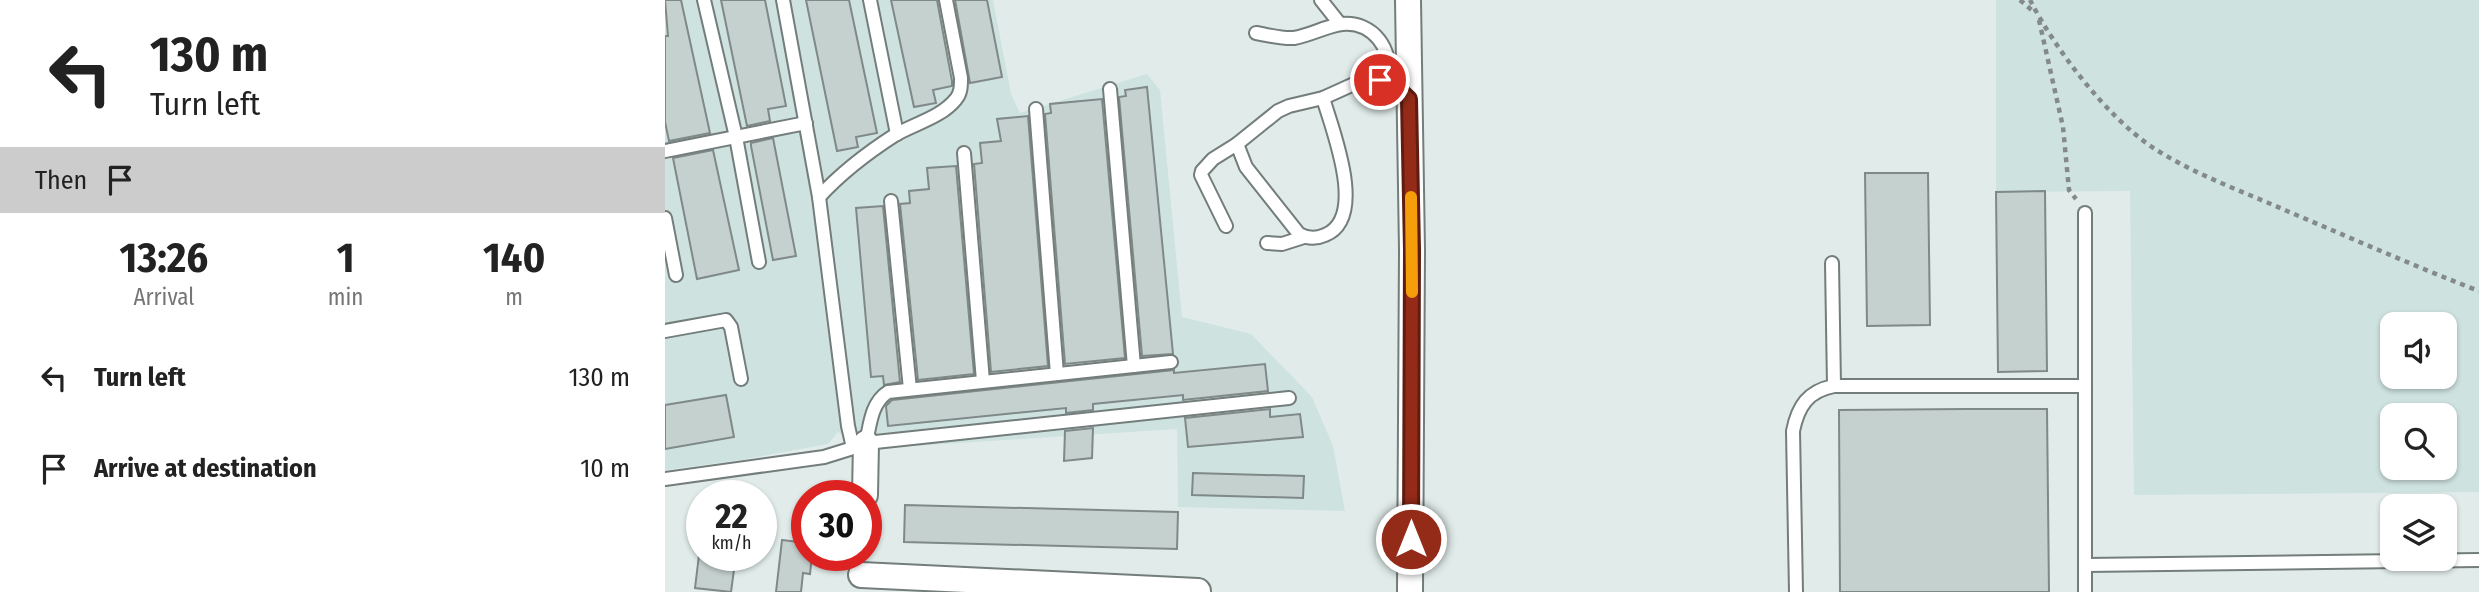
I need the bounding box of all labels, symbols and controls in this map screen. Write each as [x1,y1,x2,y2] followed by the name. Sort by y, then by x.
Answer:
[150,25,268,84] text: 130 m
[35,28,126,119] icon: left
[1350,50,1410,110] pin
[1361,61,1399,99] icon: arrive
[150,85,260,123] text: Turn left
[101,161,139,199] icon: arrive
[35,165,87,196] text: Then
[120,233,208,283] text: 13:26
[337,233,355,283] text: 1
[483,233,545,283] text: 140
[133,283,194,311] text: Arrival
[328,283,363,311] text: min
[505,283,523,311] text: m
[2380,312,2457,571] map controls
[2380,312,2457,389] button: sound
[35,359,73,397] icon: left
[94,362,186,393] text: Turn left
[568,362,630,393] text: 130 m
[2380,403,2457,480] button: search
[35,450,73,488] icon: arrive
[94,453,317,484] text: Arrive at destination
[580,453,630,484] text: 10 m
[791,480,882,571] speed limit sign: 30
[2380,494,2457,571] button: layers
[715,495,748,537] text: 22
[1374,502,1448,576] position arrow
[711,532,752,554] text: km/h

